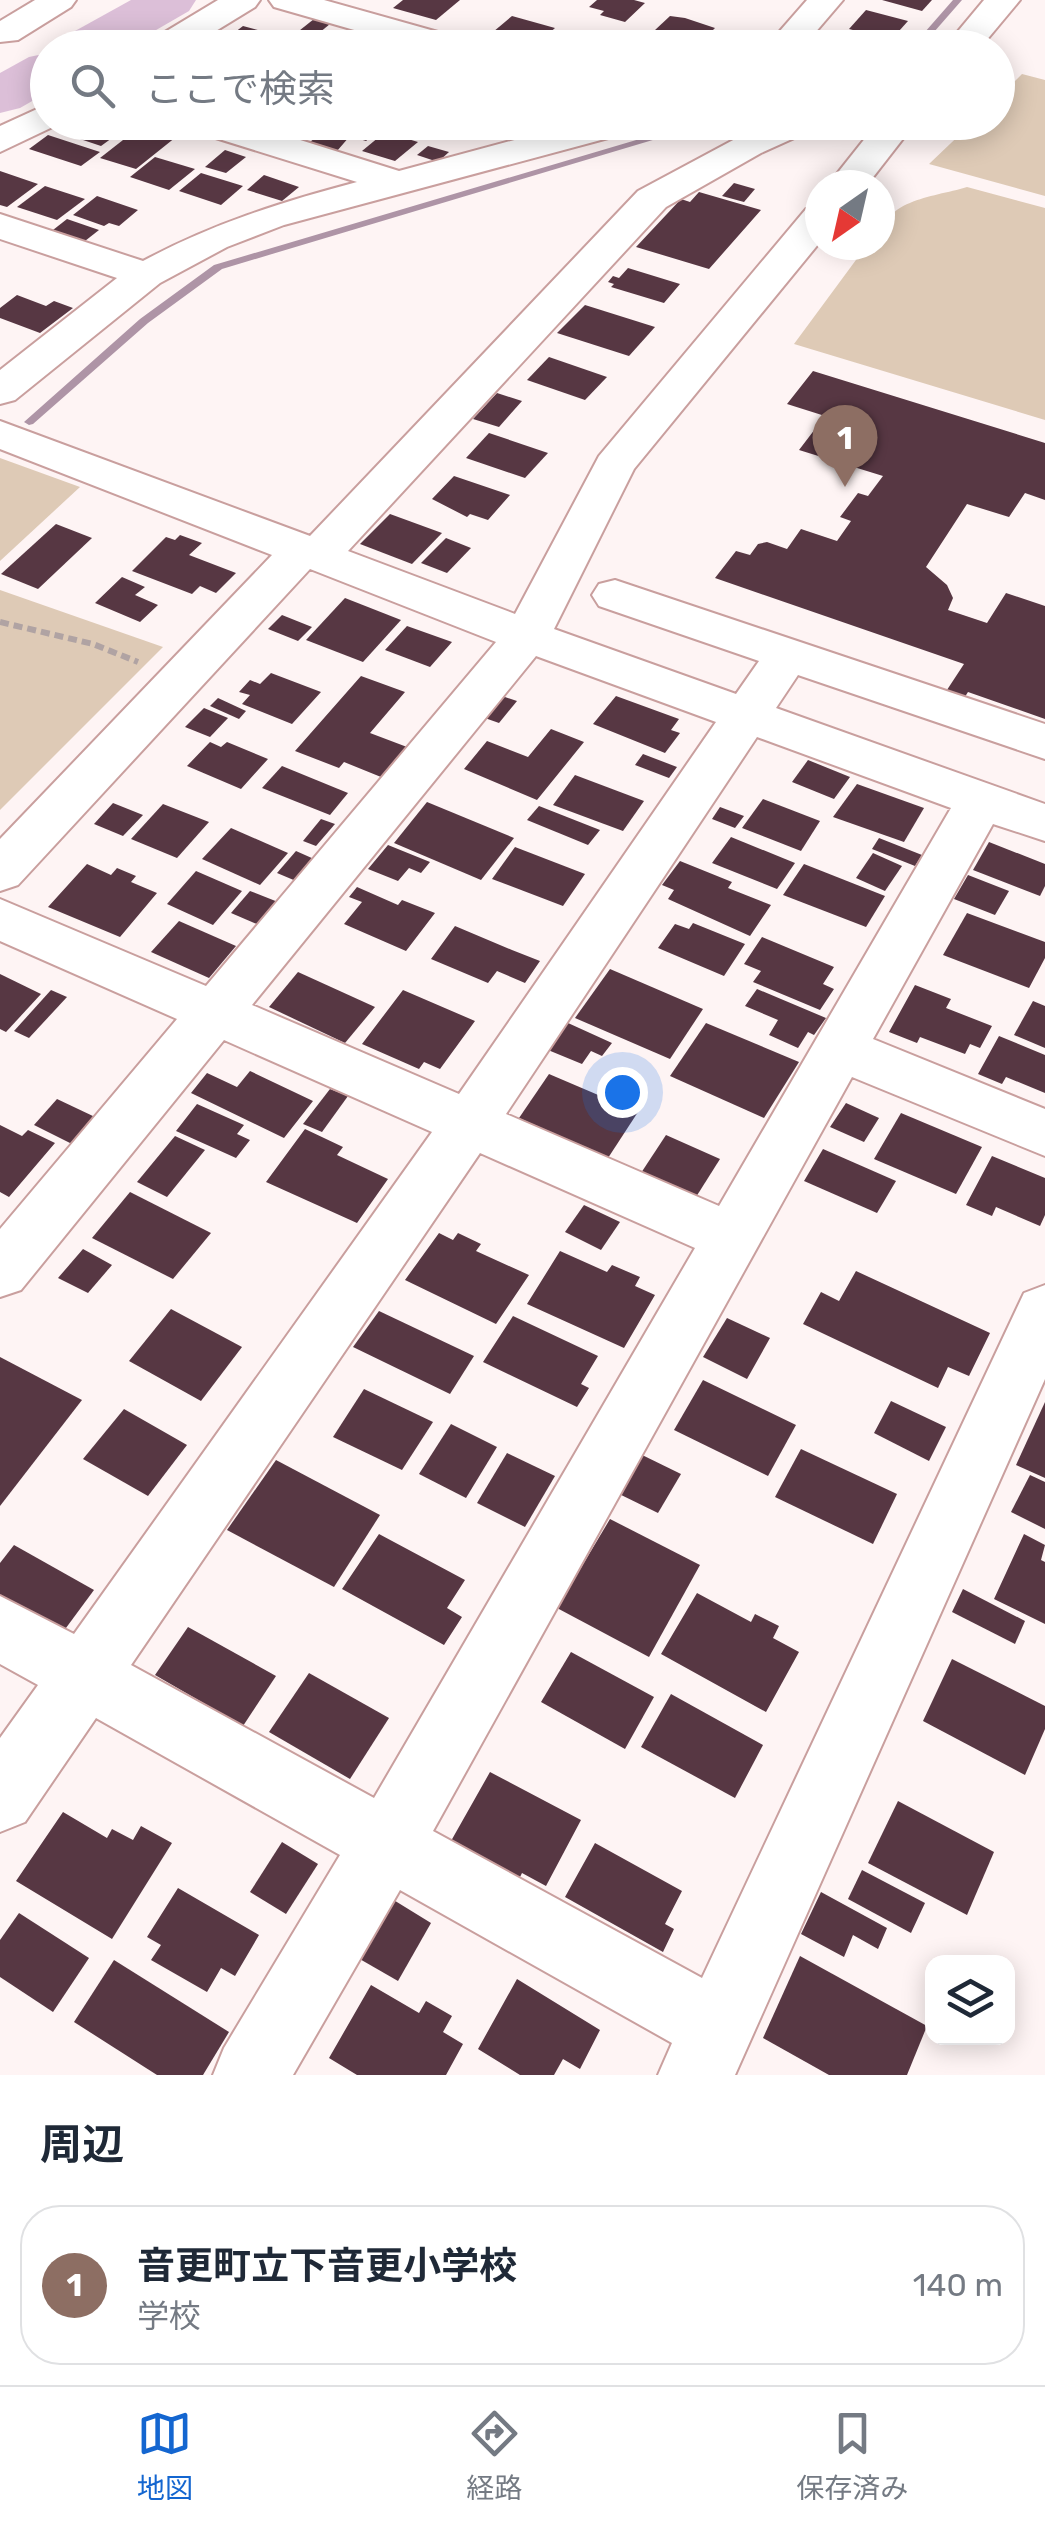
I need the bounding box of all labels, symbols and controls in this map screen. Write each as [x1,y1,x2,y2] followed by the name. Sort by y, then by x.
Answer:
[30,30,1015,140] search box
[65,58,120,113] icon: search
[145,66,335,112] text: ここで検索
[805,170,895,260] north arrow
[812,404,878,487] pin: 1
[597,1067,648,1118] your location
[925,1955,1015,2045] map controls
[925,1955,1015,2045] button: layers
[40,2120,124,2170] text: 周辺
[137,2243,517,2289] text: 音更町立下音更小学校
[67,2266,82,2304] text: 1
[913,2266,1003,2304] text: 140 m
[137,2297,201,2335] text: 学校
[137,2406,193,2506] tab: 地図
[466,2406,522,2506] tab: 経路
[796,2406,908,2506] tab: 保存済み

